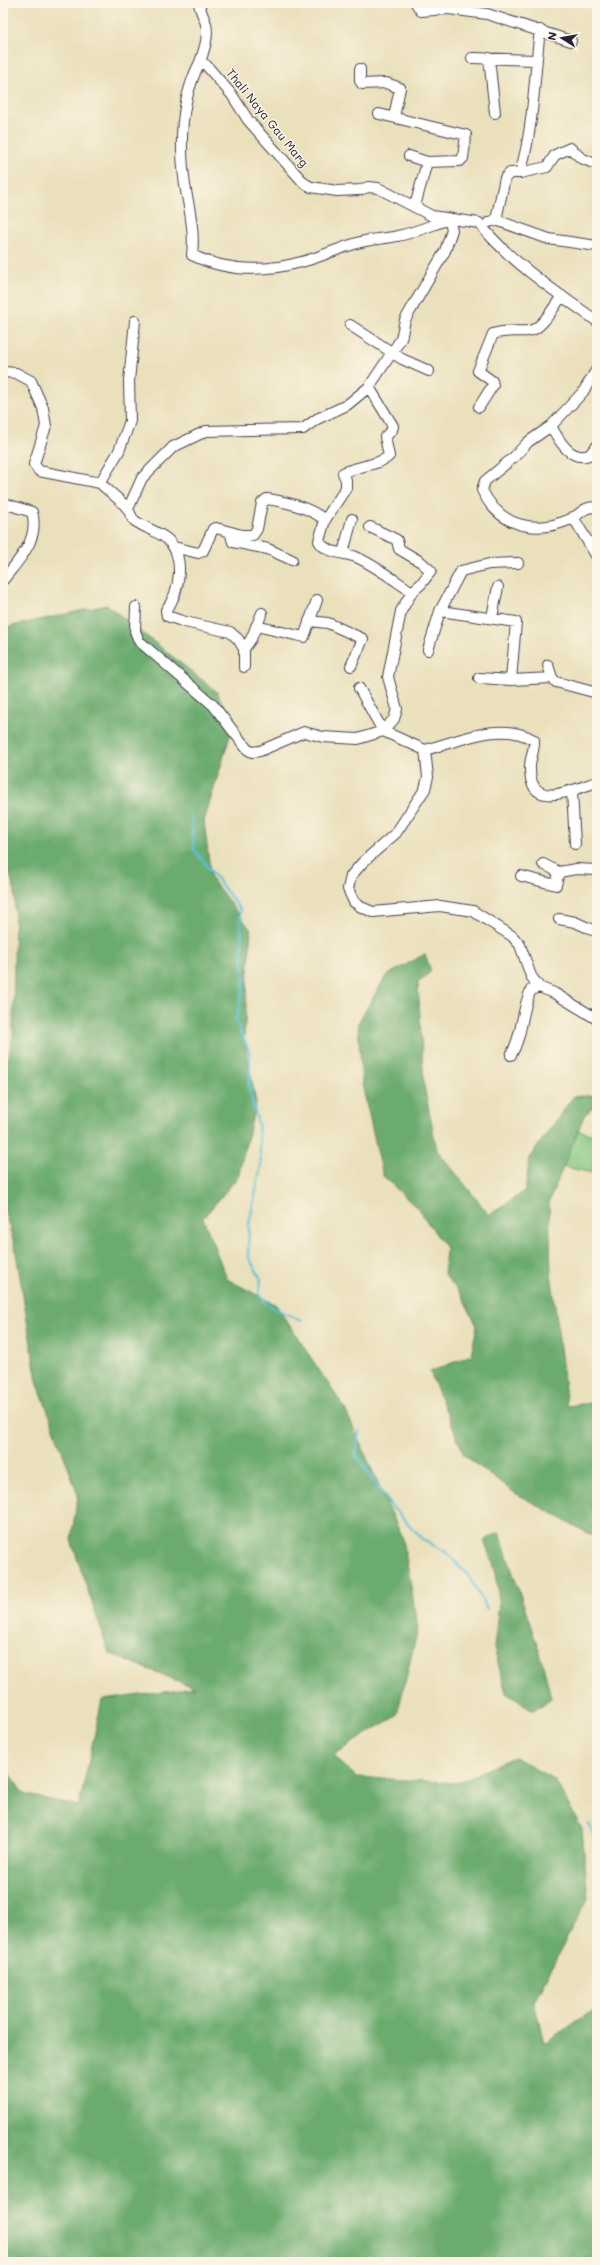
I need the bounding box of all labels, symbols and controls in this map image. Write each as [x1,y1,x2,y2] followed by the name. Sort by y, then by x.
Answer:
[542,18,582,58] north arrow
[544,30,560,42] text: N
[223,65,312,170] street label: Thali Naya Gau Marg

